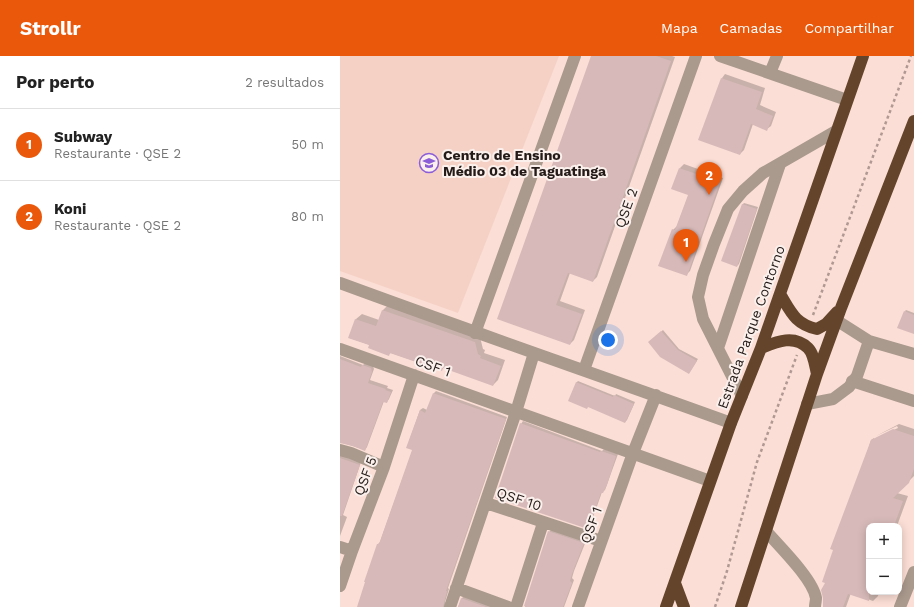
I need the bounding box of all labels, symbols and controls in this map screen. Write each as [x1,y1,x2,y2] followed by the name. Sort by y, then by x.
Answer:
[20,17,81,40] text: Strollr
[661,20,698,36] text: Mapa
[720,20,782,36] text: Camadas
[804,20,894,36] text: Compartilhar
[16,72,94,92] text: Por perto
[245,75,324,90] text: 2 resultados
[54,128,112,146] text: Subway
[26,137,32,152] text: 1
[292,137,324,152] text: 50 m
[54,146,181,161] text: Restaurante · QSE 2
[443,147,607,179] place label: Centro de Ensino Médio 03 de Taguatinga
[418,152,440,174] school or university icon: Centro de Ensino Médio 03 de Taguatinga
[696,162,722,195] pin: 2
[611,186,641,230] street label: QSE 2
[54,200,86,218] text: Koni
[25,209,33,224] text: 2
[291,209,324,224] text: 80 m
[54,218,181,233] text: Restaurante · QSE 2
[673,229,699,262] pin: 1
[714,243,788,411] street label: Estrada Parque Contorno
[598,330,618,350] your location
[413,352,453,380] street label: CSF 1
[350,454,380,498] street label: QSF 5
[494,484,544,514] street label: QSF 10
[577,505,605,545] street label: QSF 1
[866,523,902,595] map controls
[866,523,902,559] button: +
[866,559,902,595] button: −

